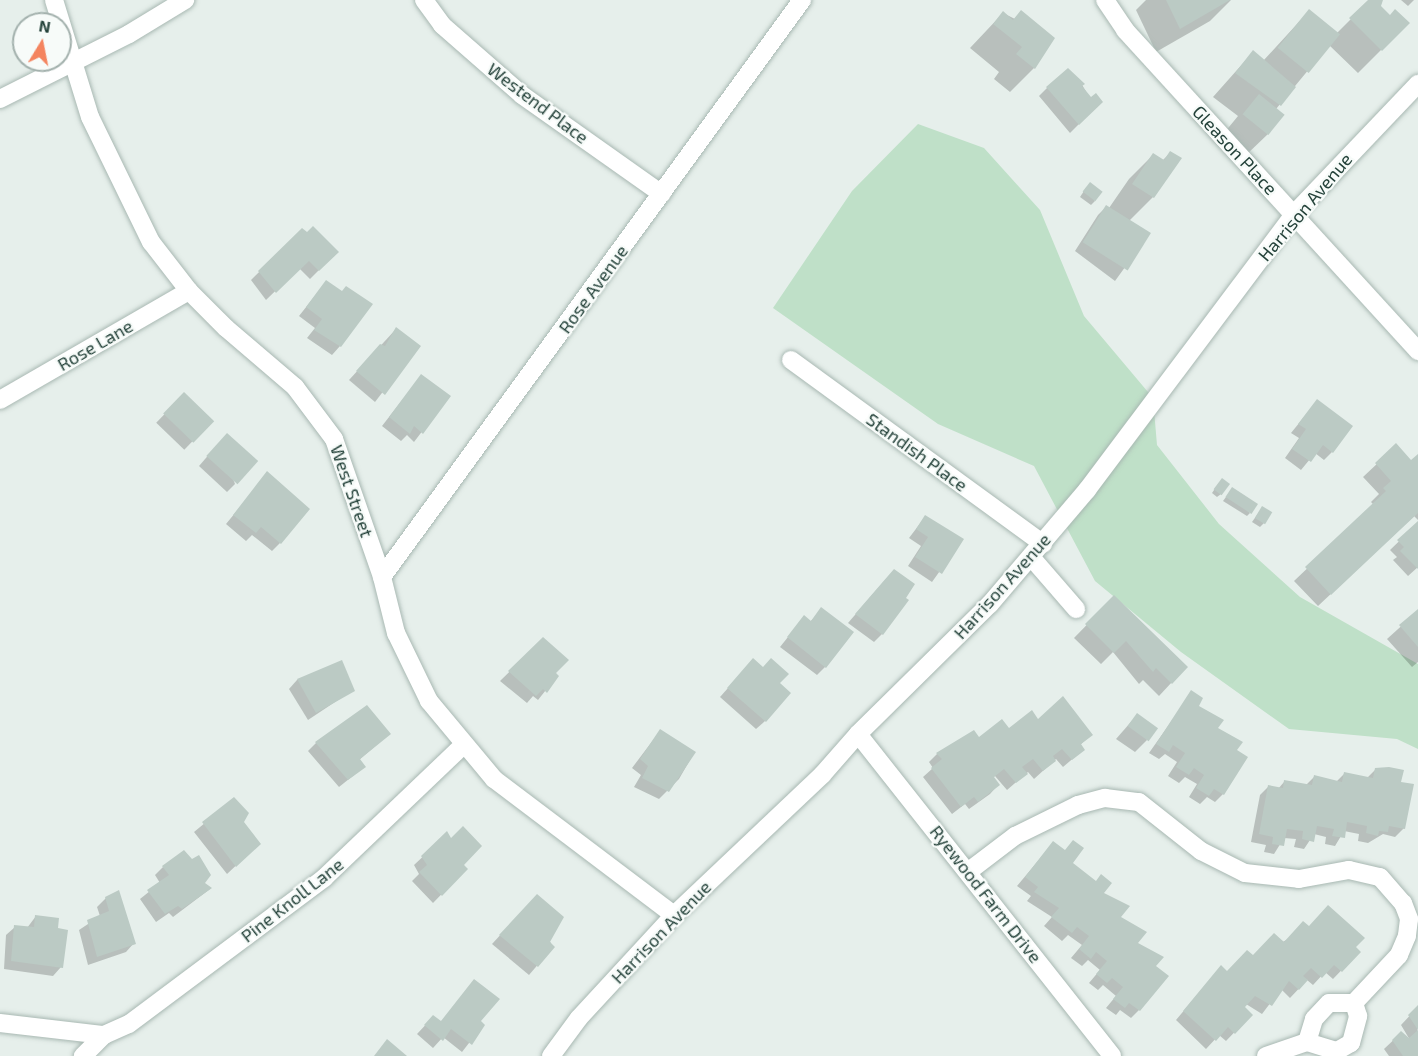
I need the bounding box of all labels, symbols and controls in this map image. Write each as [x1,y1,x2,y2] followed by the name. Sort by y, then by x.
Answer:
[12,12,72,72] north arrow
[38,15,52,36] text: N
[483,58,593,148] street label: Westend Place
[1188,101,1282,199] street label: Gleason Place
[1253,148,1357,266] street label: Harrison Avenue
[554,240,632,338] street label: Rose Avenue
[54,315,136,375] street label: Rose Lane
[862,408,972,496] street label: Standish Place
[326,442,378,540] street label: West Street
[949,529,1055,643] street label: Harrison Avenue
[926,821,1046,967] street label: Ryewood Farm Drive
[236,853,348,947] street label: Pine Knoll Lane
[606,876,716,988] street label: Harrison Avenue

